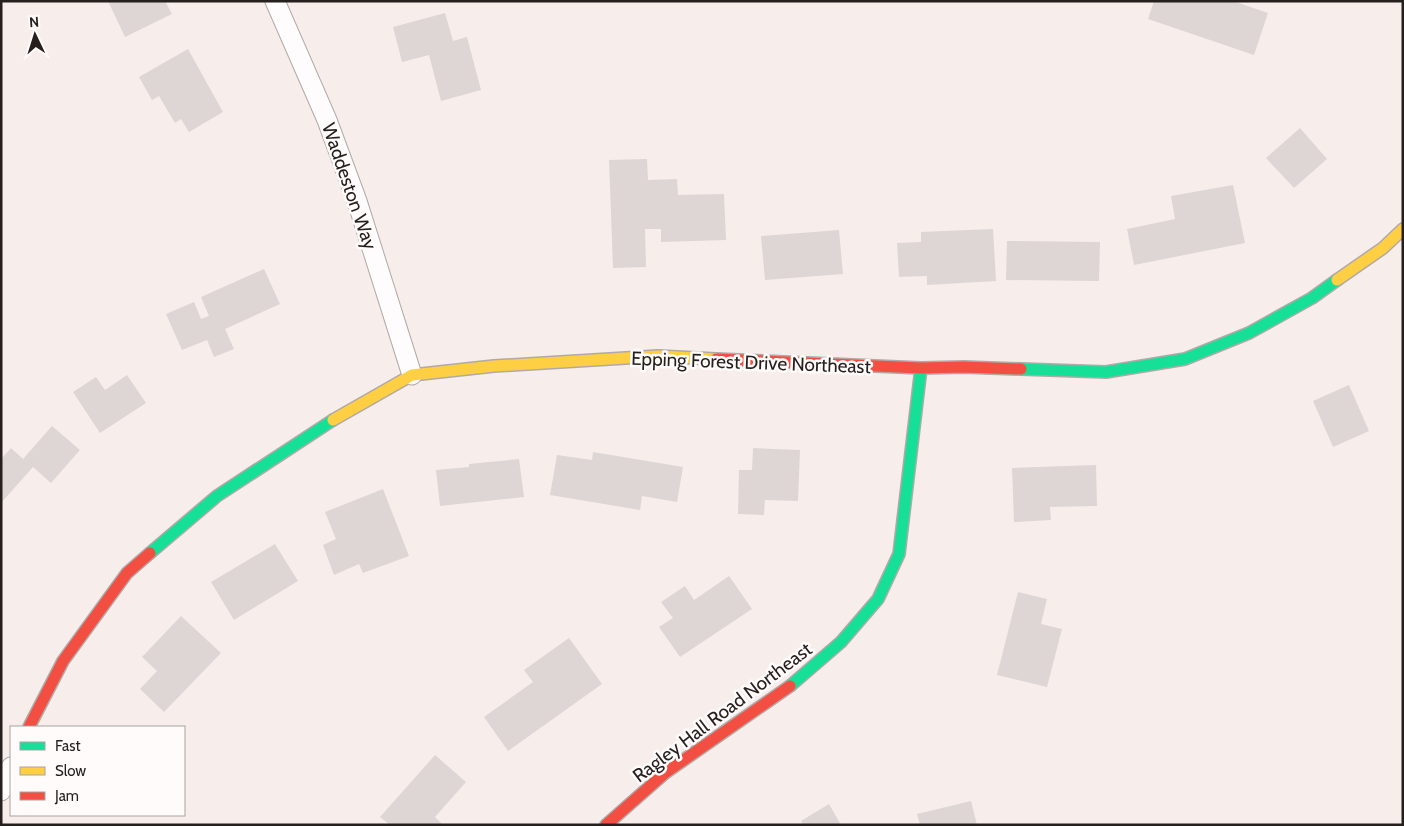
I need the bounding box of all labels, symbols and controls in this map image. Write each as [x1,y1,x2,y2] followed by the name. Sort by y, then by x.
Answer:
[10,10,60,60] north arrow
[29,13,40,31] text: N
[317,120,382,253] street label: Waddeston Way
[631,347,872,378] street label: Epping Forest Drive Northeast
[628,637,817,787] street label: Ragley Hall Road Northeast
[10,726,185,816] legend
[55,737,80,755] text: Fast
[55,762,86,780] text: Slow
[54,787,79,805] text: Jam

